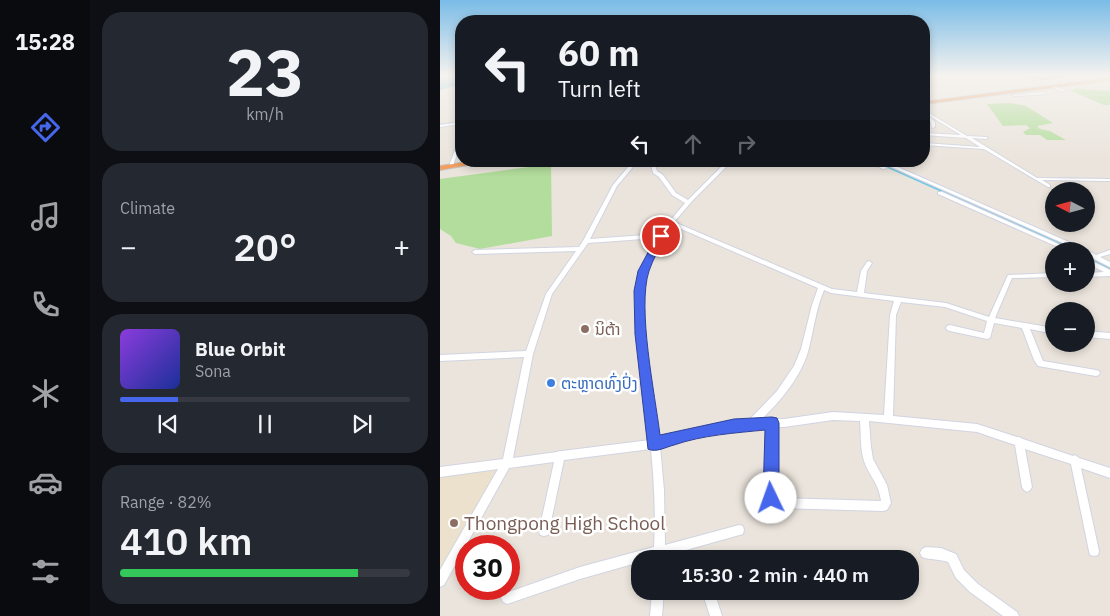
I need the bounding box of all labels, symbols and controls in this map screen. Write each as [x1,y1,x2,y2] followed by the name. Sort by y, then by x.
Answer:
[15,27,75,56] text: 15:28
[226,29,304,114] text: 23
[558,30,640,76] text: 60 m
[475,35,540,100] icon: left
[558,74,641,103] text: Turn left
[246,104,284,124] text: km/h
[28,110,63,145] icon: directions
[626,130,654,158] icon: left
[679,130,707,158] icon: ahead
[732,130,760,158] icon: right
[1045,182,1095,232] north arrow
[1045,182,1095,352] map controls
[120,198,175,218] text: Climate
[28,199,63,234] icon: music
[640,215,682,257] pin
[233,222,297,271] text: 20°
[647,222,675,250] icon: arrive
[120,228,137,265] text: −
[393,228,410,265] text: +
[1045,242,1095,292] button: +
[28,287,63,322] icon: phone
[1045,302,1095,352] button: −
[595,319,620,339] place label: ນິຕ້າ
[579,323,591,335] marker: ນິຕ້າ
[195,337,285,361] text: Blue Orbit
[195,361,231,381] text: Sona
[561,372,638,393] place label: ຕະຫຼາດທົ່ງປົ່ງ
[28,376,63,411] icon: climate
[545,377,557,389] marker: ຕະຫຼາດທົ່ງປົ່ງ
[154,410,182,438] icon: previous
[251,410,279,438] icon: pause
[348,410,376,438] icon: next
[28,465,63,500] icon: car
[744,471,796,523] position arrow
[120,492,212,512] text: Range · 82%
[464,511,665,535] place label: Thongpong High School
[120,516,252,565] text: 410 km
[448,517,460,529] marker: Thongpong High School
[455,535,520,600] speed limit sign: 30
[28,554,63,589] icon: filters
[681,563,869,587] text: 15:30 · 2 min · 440 m

